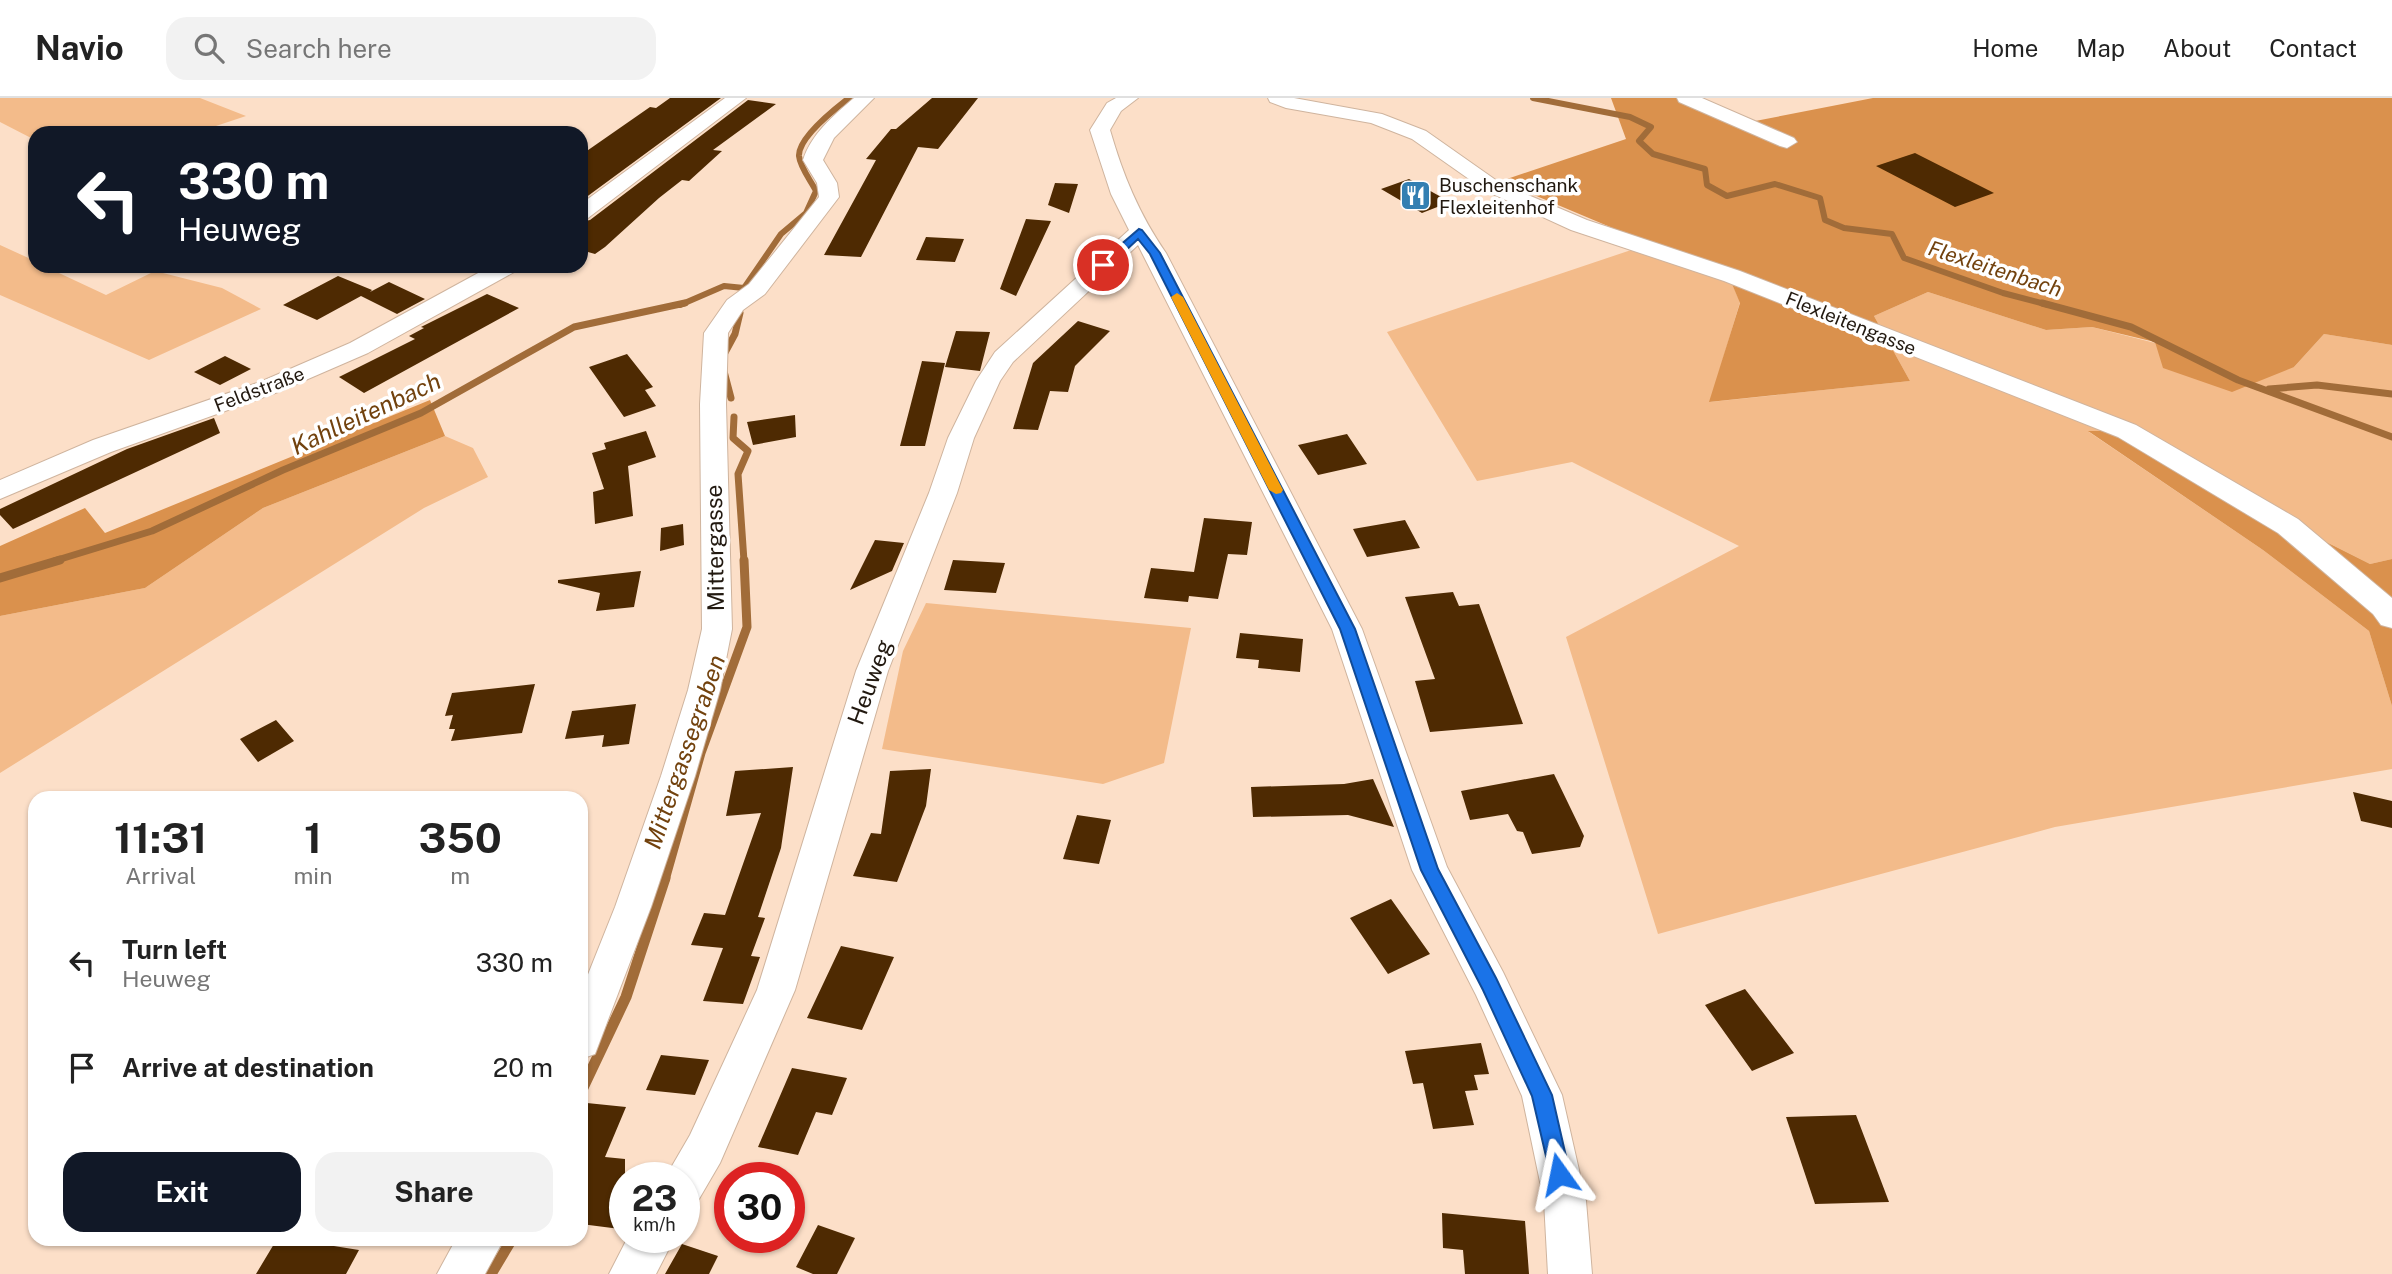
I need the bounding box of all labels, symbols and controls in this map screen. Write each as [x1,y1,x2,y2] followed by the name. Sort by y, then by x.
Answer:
[166,17,656,80] search box
[35,29,124,67] text: Navio
[190,29,228,67] icon: search
[246,33,392,64] text: Search here
[1972,34,2038,62] text: Home
[2076,34,2125,62] text: Map
[2163,34,2231,62] text: About
[2269,34,2357,62] text: Contact
[178,152,329,210] text: 330 m
[63,154,154,245] icon: left
[1439,174,1578,218] place label: Buschenschank Flexleitenhof
[1399,179,1433,213] restaurant icon: Buschenschank Flexleitenhof
[178,211,302,248] text: Heuweg
[1073,235,1133,295] pin
[1925,235,2065,302] water label: Flexleitenbach
[1084,246,1122,284] icon: arrive
[1782,287,1920,359] street label: Flexleitengasse
[211,362,307,416] street label: Feldstraße
[286,366,445,460] water label: Kahlleitenbach
[700,484,729,612] street label: Mittergasse
[842,635,897,728] street label: Heuweg
[638,651,730,852] water label: Mittergassegraben
[114,813,207,862] text: 11:31
[304,813,322,862] text: 1
[419,813,502,862] text: 350
[125,862,196,889] text: Arrival
[293,862,332,889] text: min
[450,862,470,889] text: m
[122,934,227,965] text: Turn left
[63,944,101,982] icon: left
[476,947,553,978] text: 330 m
[122,965,211,992] text: Heuweg
[63,1049,101,1087] icon: arrive
[122,1052,374,1083] text: Arrive at destination
[493,1052,553,1083] text: 20 m
[1522,1137,1596,1211] position arrow
[63,1152,301,1232] button: Exit
[315,1152,553,1232] button: Share
[714,1162,805,1253] speed limit sign: 30
[632,1178,677,1219] text: 23
[633,1214,676,1235] text: km/h

